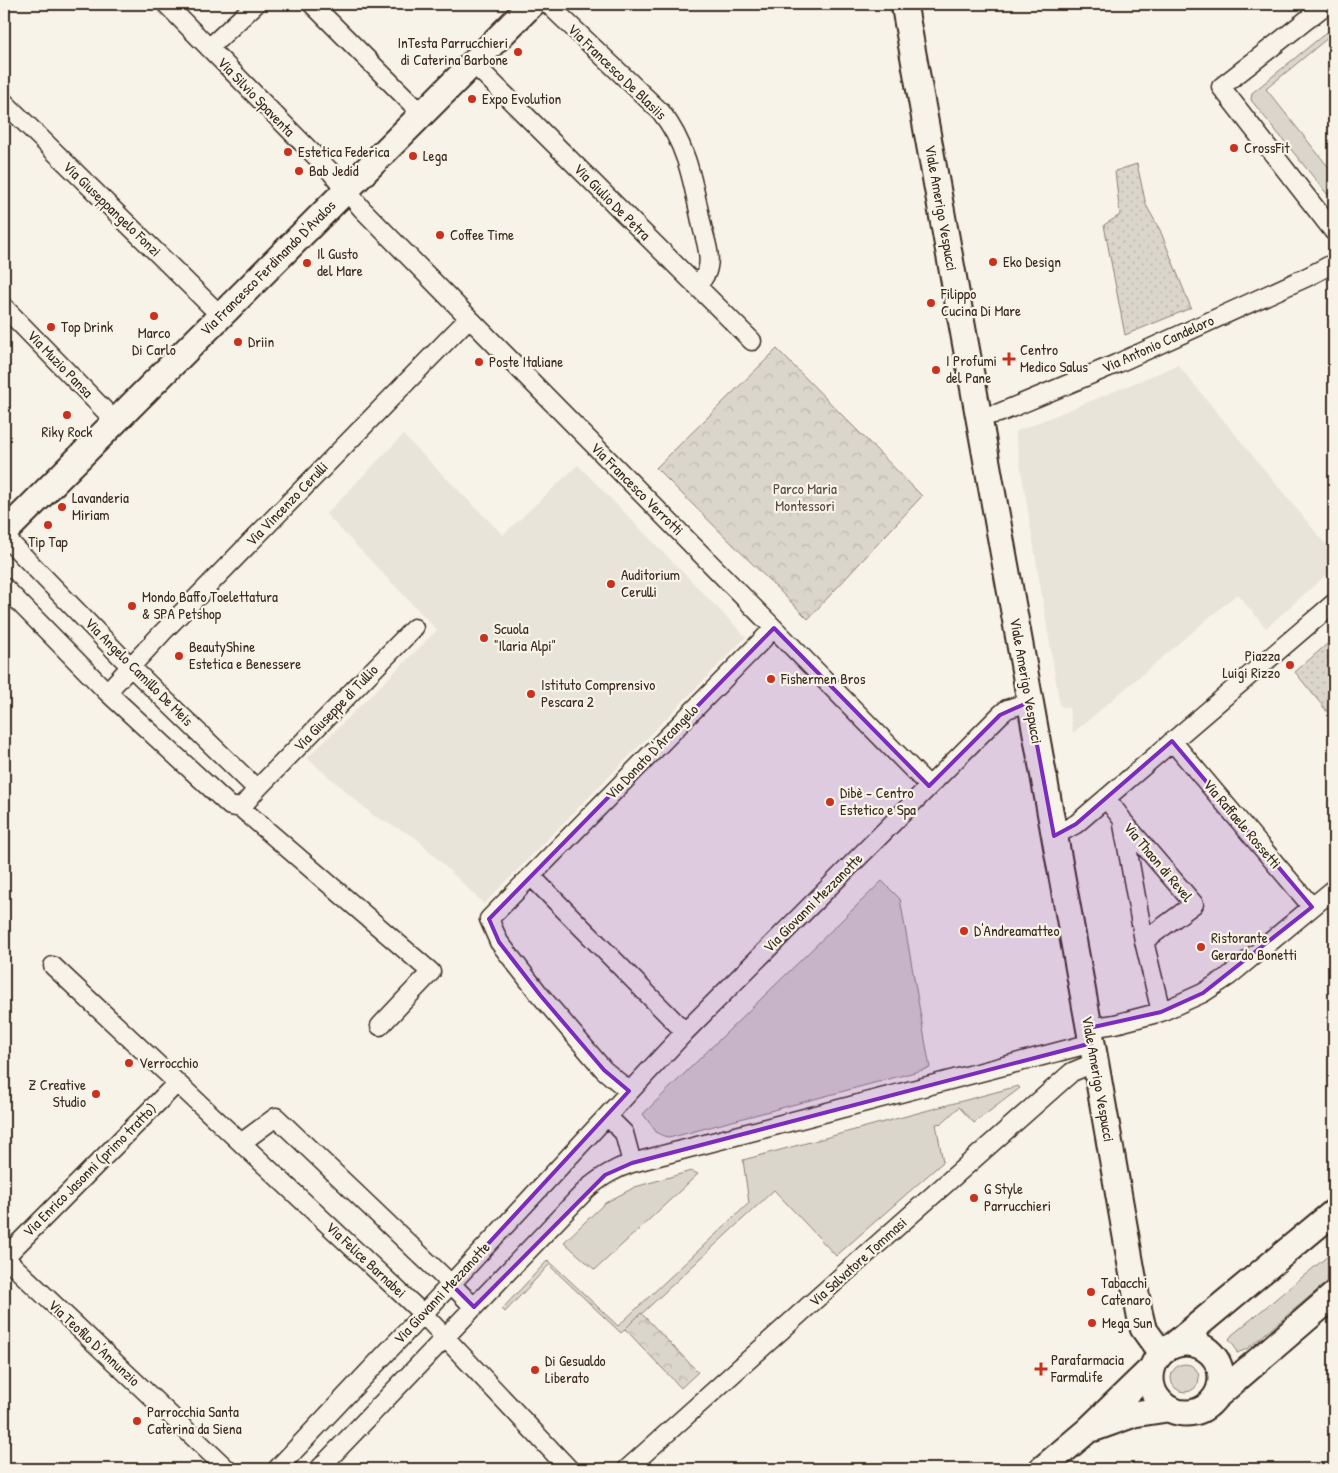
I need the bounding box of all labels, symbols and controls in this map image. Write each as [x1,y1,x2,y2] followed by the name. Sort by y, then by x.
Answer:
[563,19,672,125] street label: Via Francesco De Blasiis
[397,32,508,70] place label: InTesta Parrucchieri di Caterina Barbone
[512,46,524,58] marker: InTesta Parrucchieri di Caterina Barbone
[213,52,300,141] street label: Via Silvio Spaventa
[482,88,561,109] place label: Expo Evolution
[466,93,478,105] marker: Expo Evolution
[1244,137,1291,158] place label: CrossFit
[298,141,390,162] place label: Estetica Federica
[1228,142,1240,154] marker: CrossFit
[920,143,963,273] street label: Viale Amerigo Vespucci
[423,145,447,166] place label: Lega
[282,146,294,158] marker: Estetica Federica
[407,150,419,162] marker: Lega
[59,156,166,261] street label: Via Giuseppangelo Fonzi
[569,158,656,245] street label: Via Giulio De Petra
[309,160,359,181] place label: Bab Jedid
[293,165,305,177] marker: Bab Jedid
[195,195,340,340] street label: Via Francesco Ferdinando D'Avalos
[450,224,514,245] place label: Coffee Time
[434,229,446,241] marker: Coffee Time
[317,243,363,281] place label: Il Gusto del Mare
[1003,251,1061,272] place label: Eko Design
[987,256,999,268] marker: Eko Design
[301,257,313,269] marker: Il Gusto del Mare
[940,283,1021,321] place label: Filippo Cucina Di Mare
[925,297,937,309] marker: Filippo Cucina Di Mare
[1098,309,1217,378] street label: Via Antonio Candeloro
[148,310,160,322] marker: Marco Di Carlo
[61,316,113,337] place label: Top Drink
[45,321,57,333] marker: Top Drink
[132,322,176,360] place label: Marco Di Carlo
[23,325,98,402] street label: Via Muzio Pansa
[248,331,275,352] place label: Driin
[232,336,244,348] marker: Driin
[1020,339,1088,377] place label: Centro Medico Salus
[946,350,997,388] place label: I Profumi del Pane
[489,351,563,372] place label: Poste Italiane
[1002,352,1016,366] marker: Centro Medico Salus
[473,356,485,368] marker: Poste Italiane
[930,364,942,376] marker: I Profumi del Pane
[61,409,73,421] marker: Riky Rock
[41,421,93,442] place label: Riky Rock
[586,437,689,540] street label: Via Francesco Verrotti
[241,457,332,550] street label: Via Vincenzo Cerulli
[773,478,837,516] park label: Parco Maria Montessori
[72,487,129,525] place label: Lavanderia Miriam
[56,501,68,513] marker: Lavanderia Miriam
[42,519,54,531] marker: Tip Tap
[28,531,68,552] place label: Tip Tap
[621,564,680,602] place label: Auditorium Cerulli
[605,578,617,590] marker: Auditorium Cerulli
[142,586,278,624] place label: Mondo Baffo Toelettatura & SPA Petshop
[126,600,138,612] marker: Mondo Baffo Toelettatura & SPA Petshop
[80,613,198,731] street label: Via Angelo Camillo De Meis
[1005,616,1048,746] street label: Viale Amerigo Vespucci
[494,618,556,656] place label: Scuola "Ilaria Alpi"
[478,632,490,644] marker: Scuola "Ilaria Alpi"
[189,636,301,674] place label: BeautyShine Estetica e Benessere
[1223,645,1280,683] place label: Piazza Luigi Rizzo
[173,650,185,662] marker: BeautyShine Estetica e Benessere
[1284,659,1296,671] marker: Piazza Luigi Rizzo
[289,660,383,756] street label: Via Giuseppe di Tullio
[780,668,866,689] place label: Fishermen Bros
[765,673,777,685] marker: Fishermen Bros
[541,674,655,712] place label: Istituto Comprensivo Pescara 2
[525,688,537,700] marker: Istituto Comprensivo Pescara 2
[601,699,703,804] street label: Via Donato D'Arcangelo
[1199,774,1286,873] street label: Via Raffaele Rossetti
[840,782,916,820] place label: Dibè - Centro Estetico e Spa
[824,796,836,808] marker: Dibè - Centro Estetico e Spa
[1119,817,1198,906] street label: Via Thaon di Revel
[758,848,867,957] street label: Via Giovanni Mezzanotte
[974,920,1060,941] place label: D'Andreamatteo
[958,925,970,937] marker: D'Andreamatteo
[1211,927,1297,965] place label: Ristorante Gerardo Bonetti
[1195,941,1207,953] marker: Ristorante Gerardo Bonetti
[1077,1014,1120,1144] street label: Viale Amerigo Vespucci
[139,1052,198,1073] place label: Verrocchio
[123,1057,135,1069] marker: Verrocchio
[29,1074,86,1112] place label: Z Creative Studio
[90,1088,102,1100] marker: Z Creative Studio
[18,1098,161,1241] street label: Via Enrico Jasonni (primo tratto)
[984,1178,1051,1216] place label: G Style Parrucchieri
[968,1192,980,1204] marker: G Style Parrucchieri
[804,1212,911,1311] street label: Via Salvatore Tommasi
[322,1217,411,1302] street label: Via Felice Barnabei
[389,1237,495,1348] street label: Via Giovanni Mezzanotte
[1101,1272,1151,1310] place label: Tabacchi Catenaro
[1085,1286,1097,1298] marker: Tabacchi Catenaro
[44,1294,145,1391] street label: Via Teofilo D'Annunzio
[1102,1312,1153,1333] place label: Mega Sun
[1086,1317,1098,1329] marker: Mega Sun
[1050,1349,1124,1387] place label: Parafarmacia Farmalife
[545,1350,606,1388] place label: Di Gesualdo Liberato
[1035,1363,1047,1375] marker: Parafarmacia Farmalife
[529,1364,541,1376] marker: Di Gesualdo Liberato
[147,1401,242,1439] place label: Parrocchia Santa Caterina da Siena
[131,1415,143,1427] marker: Parrocchia Santa Caterina da Siena

